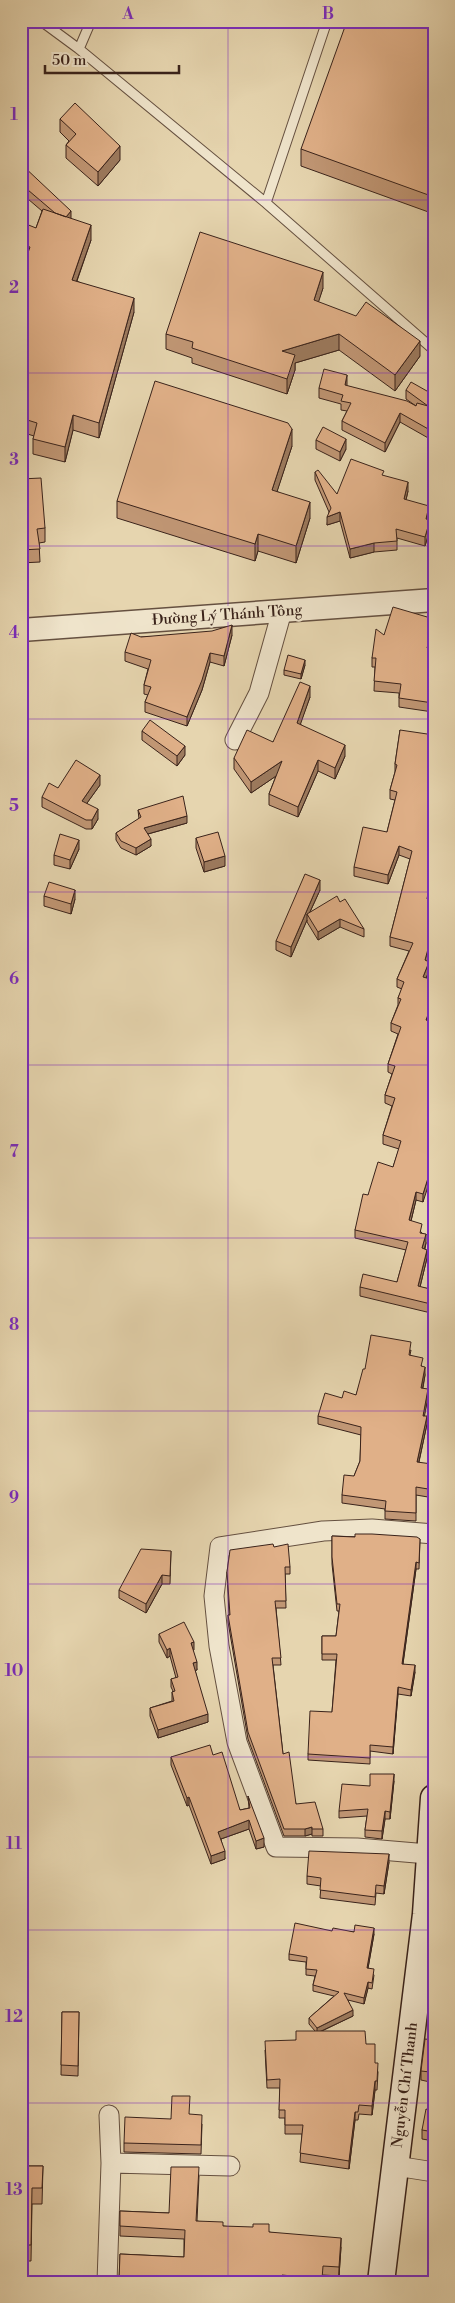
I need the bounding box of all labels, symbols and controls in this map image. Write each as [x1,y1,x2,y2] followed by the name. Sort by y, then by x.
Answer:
[121,4,134,24] text: A
[322,4,334,24] text: B
[45,42,179,74] scale bar
[52,51,86,70] text: 50 m
[10,105,18,125] text: 1
[9,278,19,298] text: 2
[9,450,19,470] text: 3
[151,600,303,630] street label: Đường Lý Thánh Tông
[9,623,20,643] text: 4
[9,796,19,816] text: 5
[9,969,19,989] text: 6
[9,1142,19,1162] text: 7
[9,1315,19,1335] text: 8
[9,1488,19,1508] text: 9
[5,1661,23,1681] text: 10
[6,1834,22,1854] text: 11
[5,2007,23,2027] text: 12
[388,2021,422,2149] street label: Nguyễn Chí Thanh
[5,2180,23,2200] text: 13

